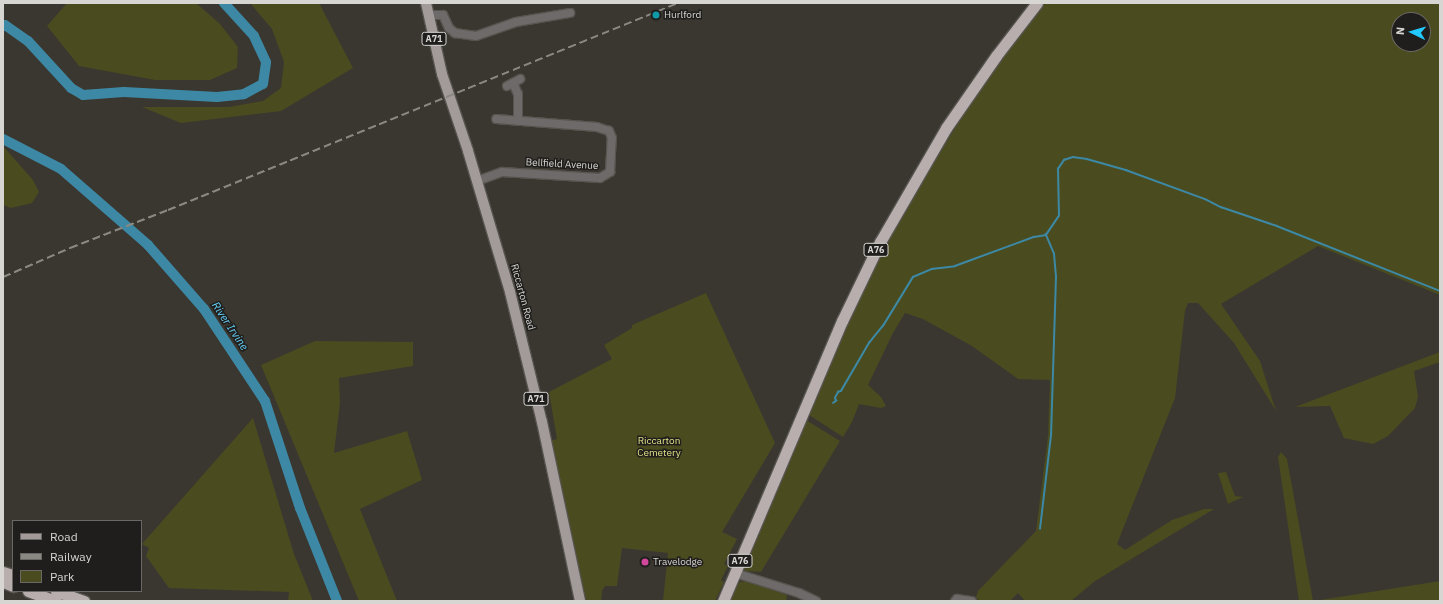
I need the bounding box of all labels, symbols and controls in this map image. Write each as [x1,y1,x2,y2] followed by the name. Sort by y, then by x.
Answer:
[664,9,701,21] place label: Hurlford
[651,10,661,20] marker: Hurlford
[1391,12,1431,52] north arrow
[1393,26,1407,36] text: N
[421,32,447,46] road number: A71
[525,156,599,172] street label: Bellfield Avenue
[863,243,889,257] road number: A76
[508,263,538,331] street label: Riccarton Road
[209,299,251,353] water label: River Irvine
[523,392,549,406] road number: A71
[637,434,681,458] park label: Riccarton Cemetery
[12,520,142,592] legend
[50,529,78,544] text: Road
[50,549,92,564] text: Railway
[727,554,753,568] road number: A76
[653,556,702,568] place label: Travelodge
[640,557,650,567] marker: Travelodge
[50,569,74,584] text: Park

